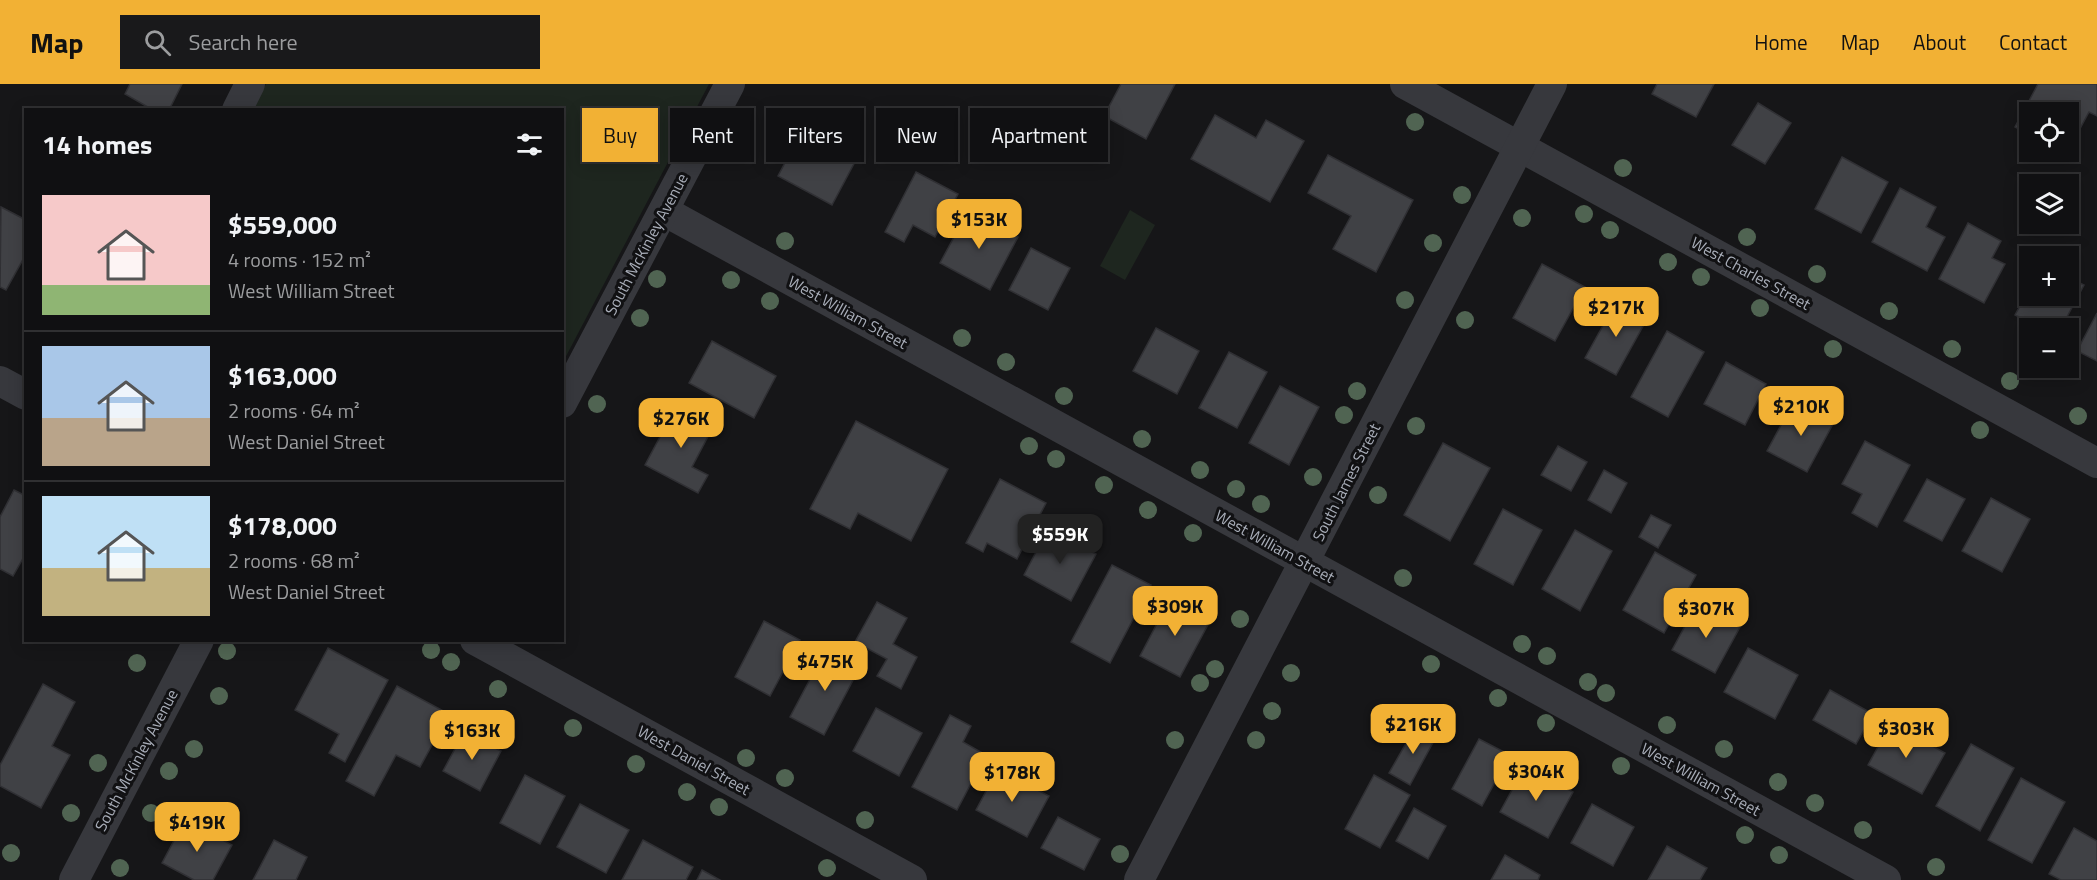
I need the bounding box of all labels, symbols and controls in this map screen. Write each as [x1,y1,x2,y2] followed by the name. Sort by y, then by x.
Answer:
[120,15,540,69] search box
[30,21,84,64] text: Map
[189,25,298,59] text: Search here
[141,26,174,59] icon: search
[1754,26,1808,58] text: Home
[1841,26,1880,58] text: Map
[1913,26,1966,58] text: About
[1999,26,2067,58] text: Contact
[2019,102,2079,378] map controls
[2019,102,2079,162] button: locate
[582,108,658,162] chip: Buy
[670,108,754,162] chip: Rent
[766,108,864,162] chip: Filters
[876,108,958,162] chip: New
[970,108,1108,162] chip: Apartment
[42,125,152,164] text: 14 homes
[513,128,546,161] icon: filters
[598,169,694,319] street label: South McKinley Avenue
[2019,174,2079,234] button: layers
[937,199,1021,250] pin: $153K
[951,203,1007,234] text: $153K
[228,205,337,244] text: $559,000
[90,219,162,291] icon: home
[1687,230,1815,316] street label: West Charles Street
[228,244,371,275] text: 4 rooms · 152 m²
[2019,246,2079,306] button: +
[784,269,912,355] street label: West William Street
[228,275,395,306] text: West William Street
[1574,287,1658,338] pin: $217K
[1588,291,1644,322] text: $217K
[2019,318,2079,378] button: −
[228,356,337,395] text: $163,000
[90,370,162,442] icon: home
[1759,386,1843,437] pin: $210K
[1773,390,1829,421] text: $210K
[228,395,360,426] text: 2 rooms · 64 m²
[639,398,723,449] pin: $276K
[653,402,709,433] text: $276K
[1306,418,1386,545] street label: South James Street
[228,426,385,457] text: West Daniel Street
[1211,503,1339,589] street label: West William Street
[228,506,337,545] text: $178,000
[1018,514,1102,565] pin: $559K
[1032,518,1088,549] text: $559K
[90,520,162,592] icon: home
[228,545,360,576] text: 2 rooms · 68 m²
[228,576,385,607] text: West Daniel Street
[1133,586,1217,637] pin: $309K
[1664,588,1748,639] pin: $307K
[1147,590,1203,621] text: $309K
[1678,592,1734,623] text: $307K
[783,641,867,692] pin: $475K
[797,645,853,676] text: $475K
[88,685,184,835] street label: South McKinley Avenue
[1371,704,1455,755] pin: $216K
[1385,708,1441,739] text: $216K
[1864,708,1948,759] pin: $303K
[430,710,514,761] pin: $163K
[1878,712,1934,743] text: $303K
[444,714,500,745] text: $163K
[633,719,755,801] street label: West Daniel Street
[1637,736,1765,822] street label: West William Street
[1494,751,1578,802] pin: $304K
[970,752,1054,803] pin: $178K
[1508,755,1564,786] text: $304K
[984,756,1040,787] text: $178K
[155,802,239,853] pin: $419K
[169,806,225,837] text: $419K

